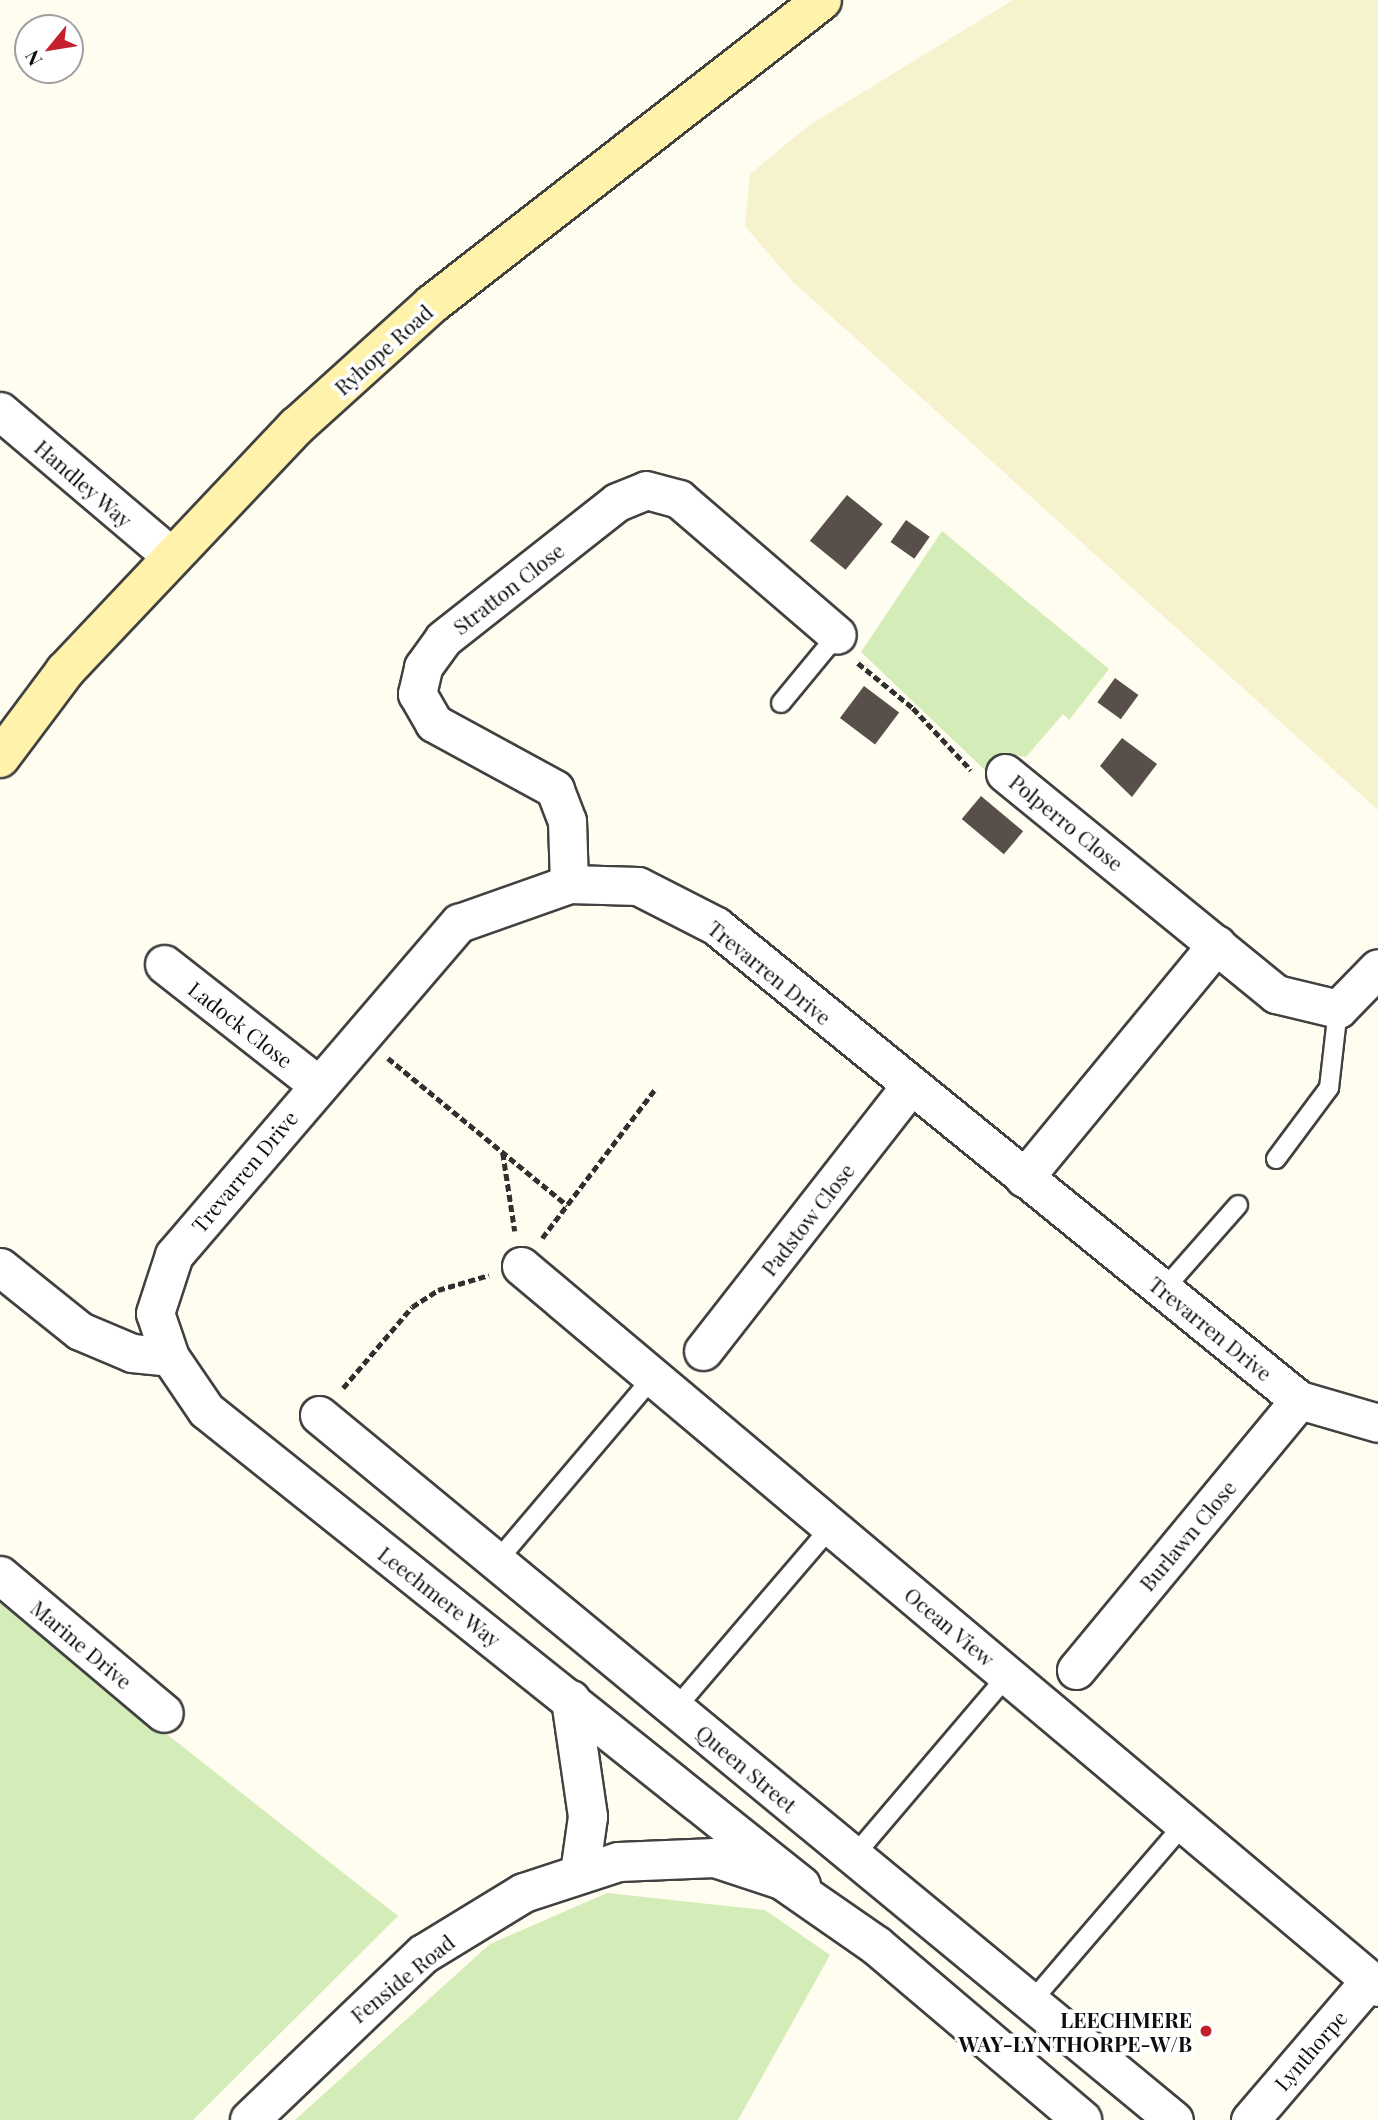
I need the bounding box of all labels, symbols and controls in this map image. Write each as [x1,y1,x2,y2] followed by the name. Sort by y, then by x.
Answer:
[14,14,84,84] north arrow
[18,46,47,71] text: N
[329,298,437,400] street label: Ryhope Road
[30,434,138,532] street label: Handley Way
[448,537,568,639] street label: Stratton Close
[1005,768,1129,876] street label: Polperro Close
[703,915,837,1029] street label: Trevarren Drive
[184,976,298,1072] street label: Ladock Close
[186,1105,302,1237] street label: Trevarren Drive
[755,1158,859,1280] street label: Padstow Close
[1144,1271,1278,1385] street label: Trevarren Drive
[1134,1475,1240,1595] street label: Burlawn Close
[374,1540,506,1652] street label: Leechmere Way
[900,1581,1000,1671] street label: Ocean View
[26,1595,138,1693] street label: Marine Drive
[692,1719,802,1817] street label: Queen Street
[345,1929,459,2027] street label: Fenside Road
[1268,2005,1352,2095] street label: Lynthorpe
[958,2006,1192,2056] place label: LEECHMERE WAY-LYNTHORPE-W/B
[1198,2023,1214,2039] marker: LEECHMERE WAY-LYNTHORPE-W/B

